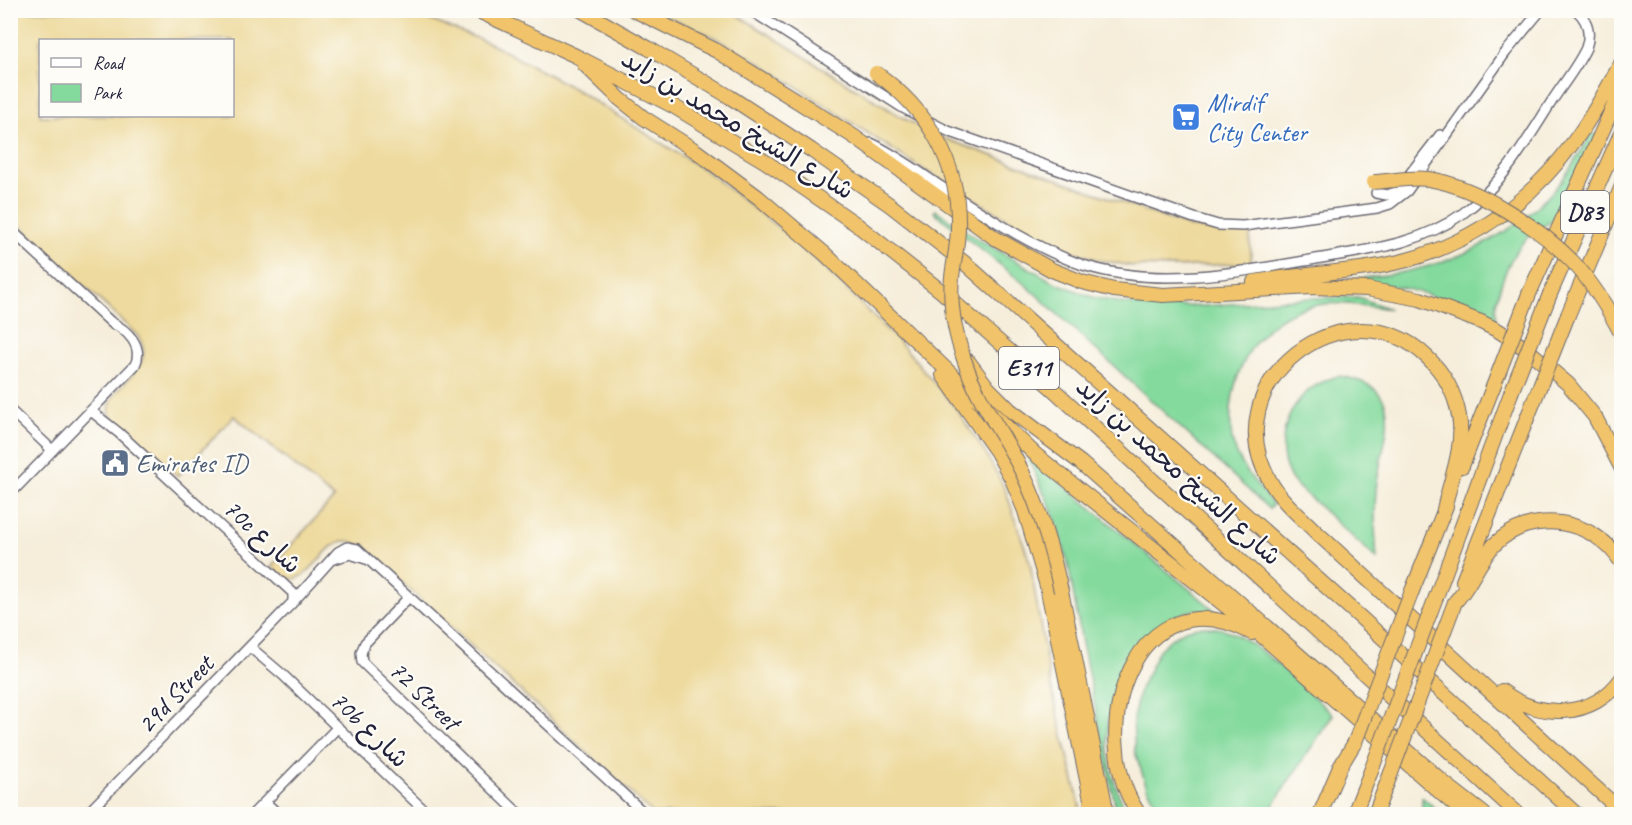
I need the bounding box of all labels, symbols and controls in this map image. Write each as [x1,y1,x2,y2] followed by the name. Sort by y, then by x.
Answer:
[39,39,234,117] legend
[615,42,860,208] street label: شارع الشيخ محمد بن زايد
[93,52,126,74] text: Road
[93,82,123,104] text: Park
[1207,86,1309,149] place label: Mirdif City Center
[1170,101,1202,133] supermarket icon: Mirdif City Center
[1561,191,1609,233] road number: D83
[999,347,1059,389] road number: E311
[1068,370,1289,573] street label: شارع الشيخ محمد بن زايد
[99,447,131,479] public building icon: Emirates ID
[136,447,249,480] place label: Emirates ID
[216,492,309,582] street label: 70c شارع
[130,647,222,740] street label: 29d Street
[382,654,470,740] street label: 72 Street
[323,684,416,776] street label: 70b شارع

